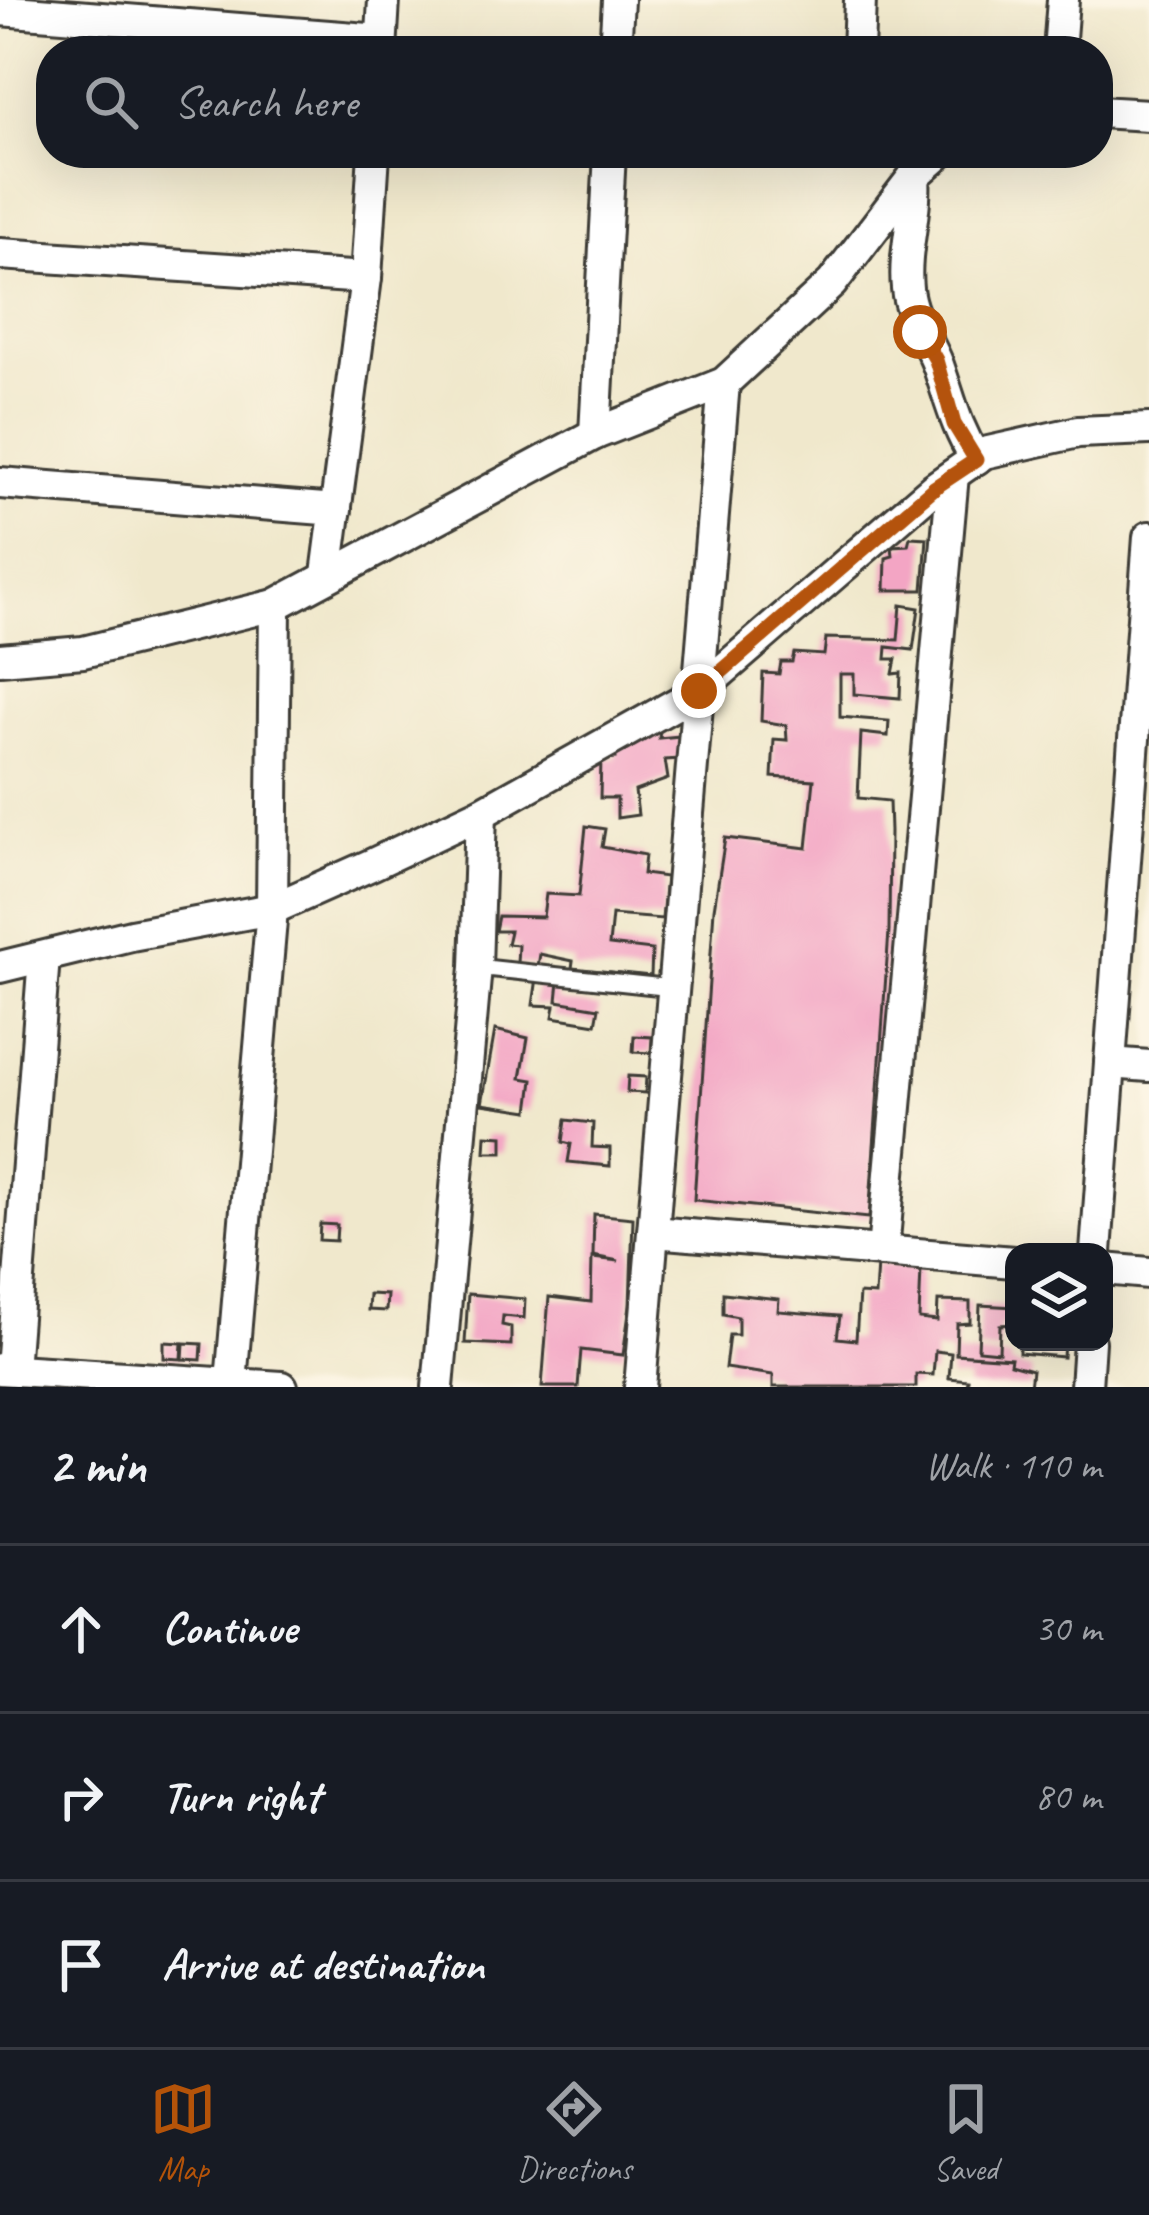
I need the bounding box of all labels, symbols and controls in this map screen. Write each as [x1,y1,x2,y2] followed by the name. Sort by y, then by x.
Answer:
[36,36,1113,168] search box
[78,69,144,135] icon: search
[174,74,357,131] text: Search here
[893,305,947,359] route start
[672,664,726,718] route end
[1005,1243,1113,1351] map controls
[1005,1243,1113,1351] button: layers
[48,1433,146,1497] text: 2 min
[925,1441,1101,1490] text: Walk · 110 m
[48,1596,114,1662] icon: ahead
[162,1600,296,1657] text: Continue
[1035,1604,1101,1653] text: 30 m
[48,1764,114,1830] icon: right
[162,1768,320,1825] text: Turn right
[1035,1772,1101,1821] text: 80 m
[48,1932,114,1998] icon: arrive
[162,1936,484,1993] text: Arrive at destination
[150,2076,216,2190] tab: Map
[517,2076,632,2190] tab: Directions
[933,2076,999,2190] tab: Saved

